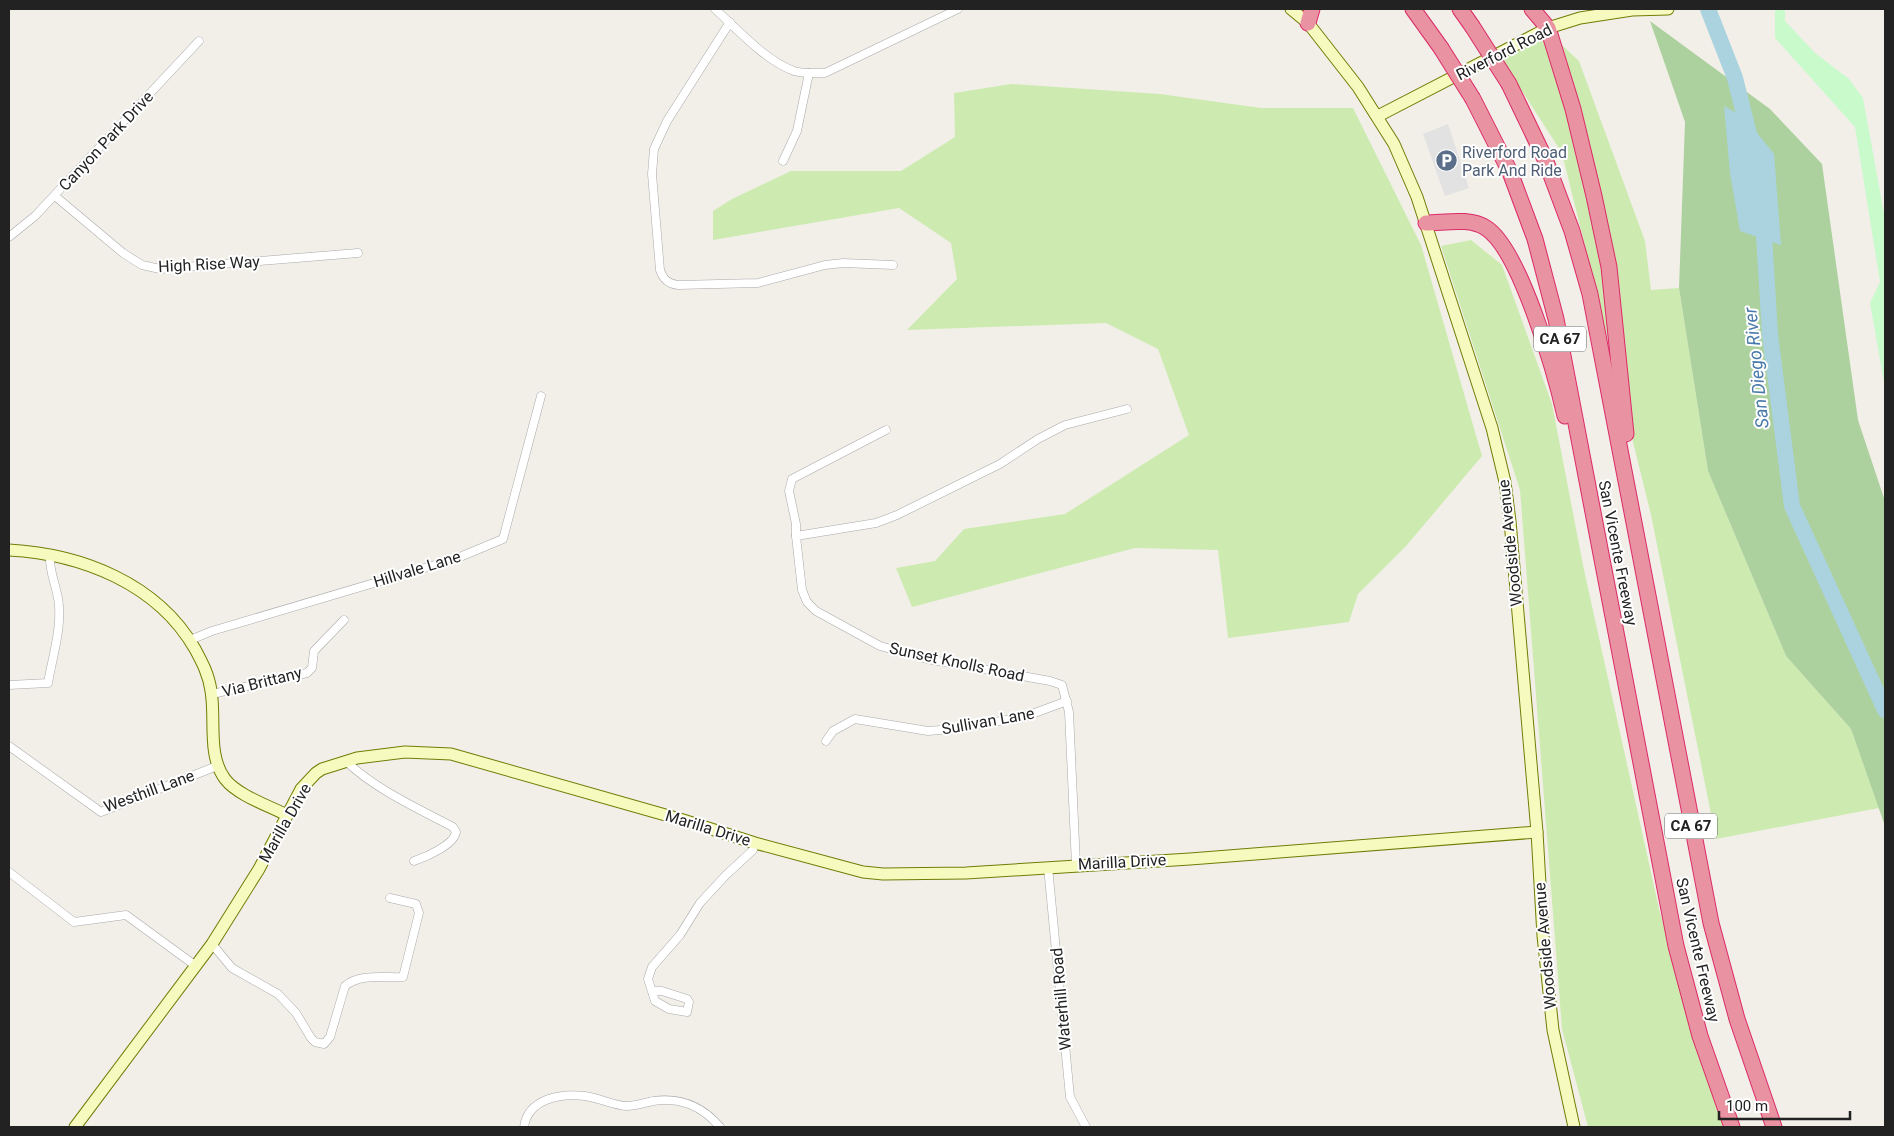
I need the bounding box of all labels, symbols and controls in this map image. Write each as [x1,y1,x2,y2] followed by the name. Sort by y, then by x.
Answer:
[1453,20,1555,84] street label: Riverford Road
[55,87,157,195] street label: Canyon Park Drive
[1462,143,1567,180] place label: Riverford Road Park And Ride
[1434,149,1458,173] parking icon: Riverford Road Park And Ride
[158,252,261,276] street label: High Rise Way
[1739,305,1773,430] water label: San Diego River
[1534,326,1586,352] road number: CA 67
[1494,479,1526,607] street label: Woodside Avenue
[1595,479,1641,628] street label: San Vicente Freeway
[371,547,463,591] street label: Hillvale Lane
[888,638,1026,686] street label: Sunset Knolls Road
[220,663,304,701] street label: Via Brittany
[940,704,1036,738] street label: Sullivan Lane
[101,766,197,816] street label: Westhill Lane
[255,780,315,866] street label: Marilla Drive
[663,806,753,850] street label: Marilla Drive
[1665,814,1717,838] road number: CA 67
[1077,850,1167,874] street label: Marilla Drive
[1672,876,1724,1024] street label: San Vicente Freeway
[1530,882,1560,1010] street label: Woodside Avenue
[1047,947,1075,1051] street label: Waterhill Road
[1719,1088,1850,1120] scale bar
[1726,1097,1768,1115] text: 100 m

